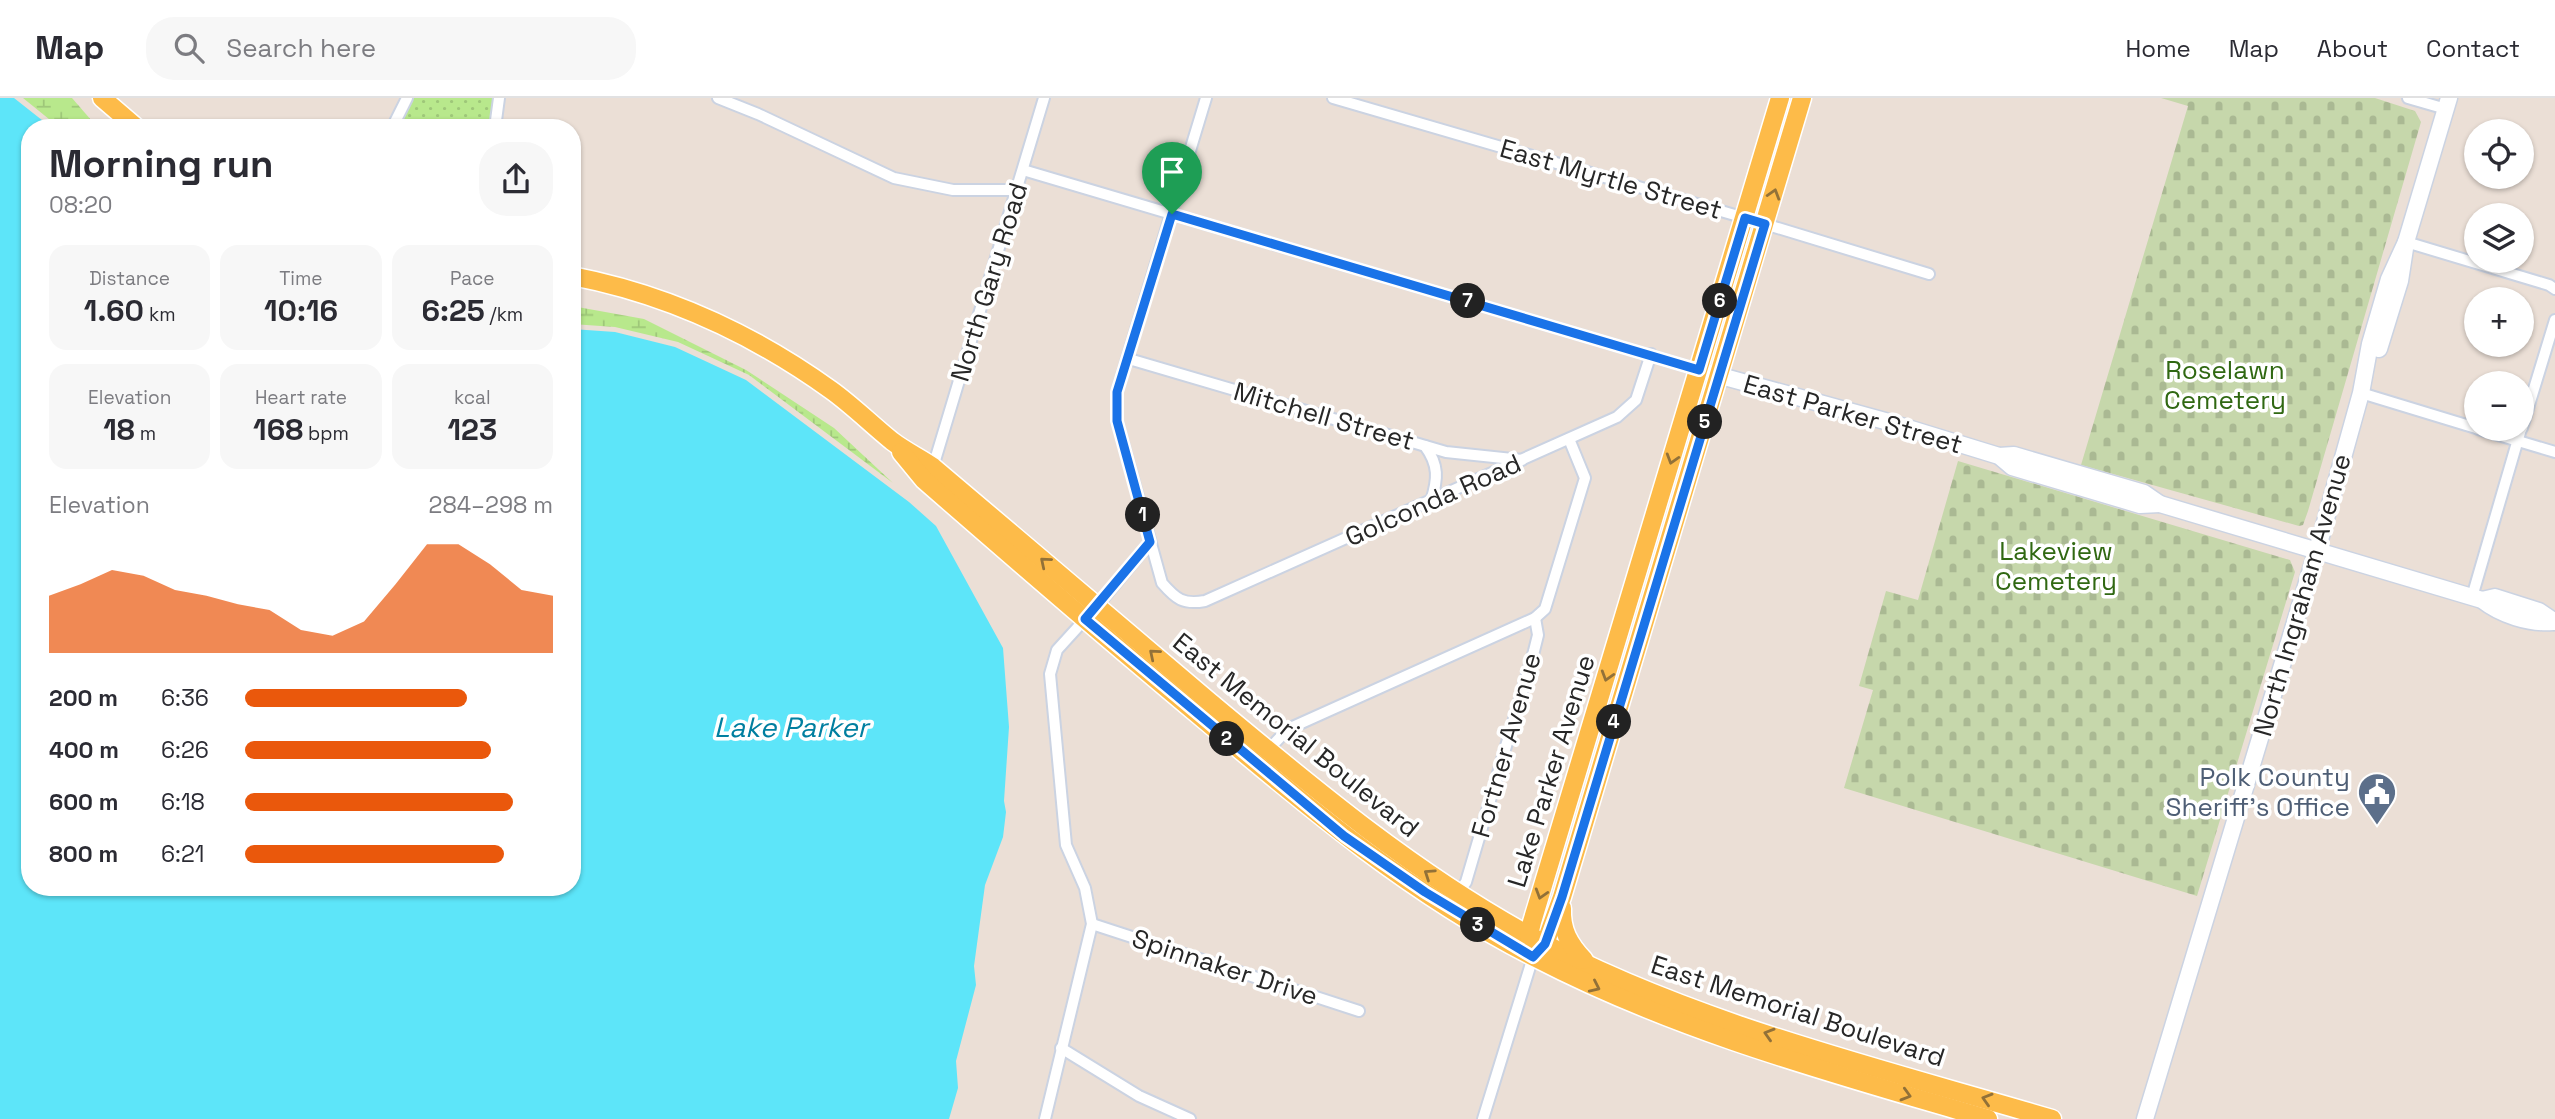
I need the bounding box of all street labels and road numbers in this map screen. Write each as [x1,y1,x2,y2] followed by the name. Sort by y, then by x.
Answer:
[1496,131,1726,227] street label: East Myrtle Street
[943,179,1035,385] street label: North Gary Road
[1740,366,1966,462] street label: East Parker Street
[1230,374,1418,458] street label: Mitchell Street
[1340,446,1526,554] street label: Golconda Road
[2245,450,2359,740] street label: North Ingraham Avenue
[1166,625,1426,845] street label: East Memorial Boulevard
[1463,649,1549,841] street label: Fortner Avenue
[1499,651,1603,891] street label: Lake Parker Avenue
[1128,921,1322,1013] street label: Spinnaker Drive
[1647,947,1949,1075] street label: East Memorial Boulevard

